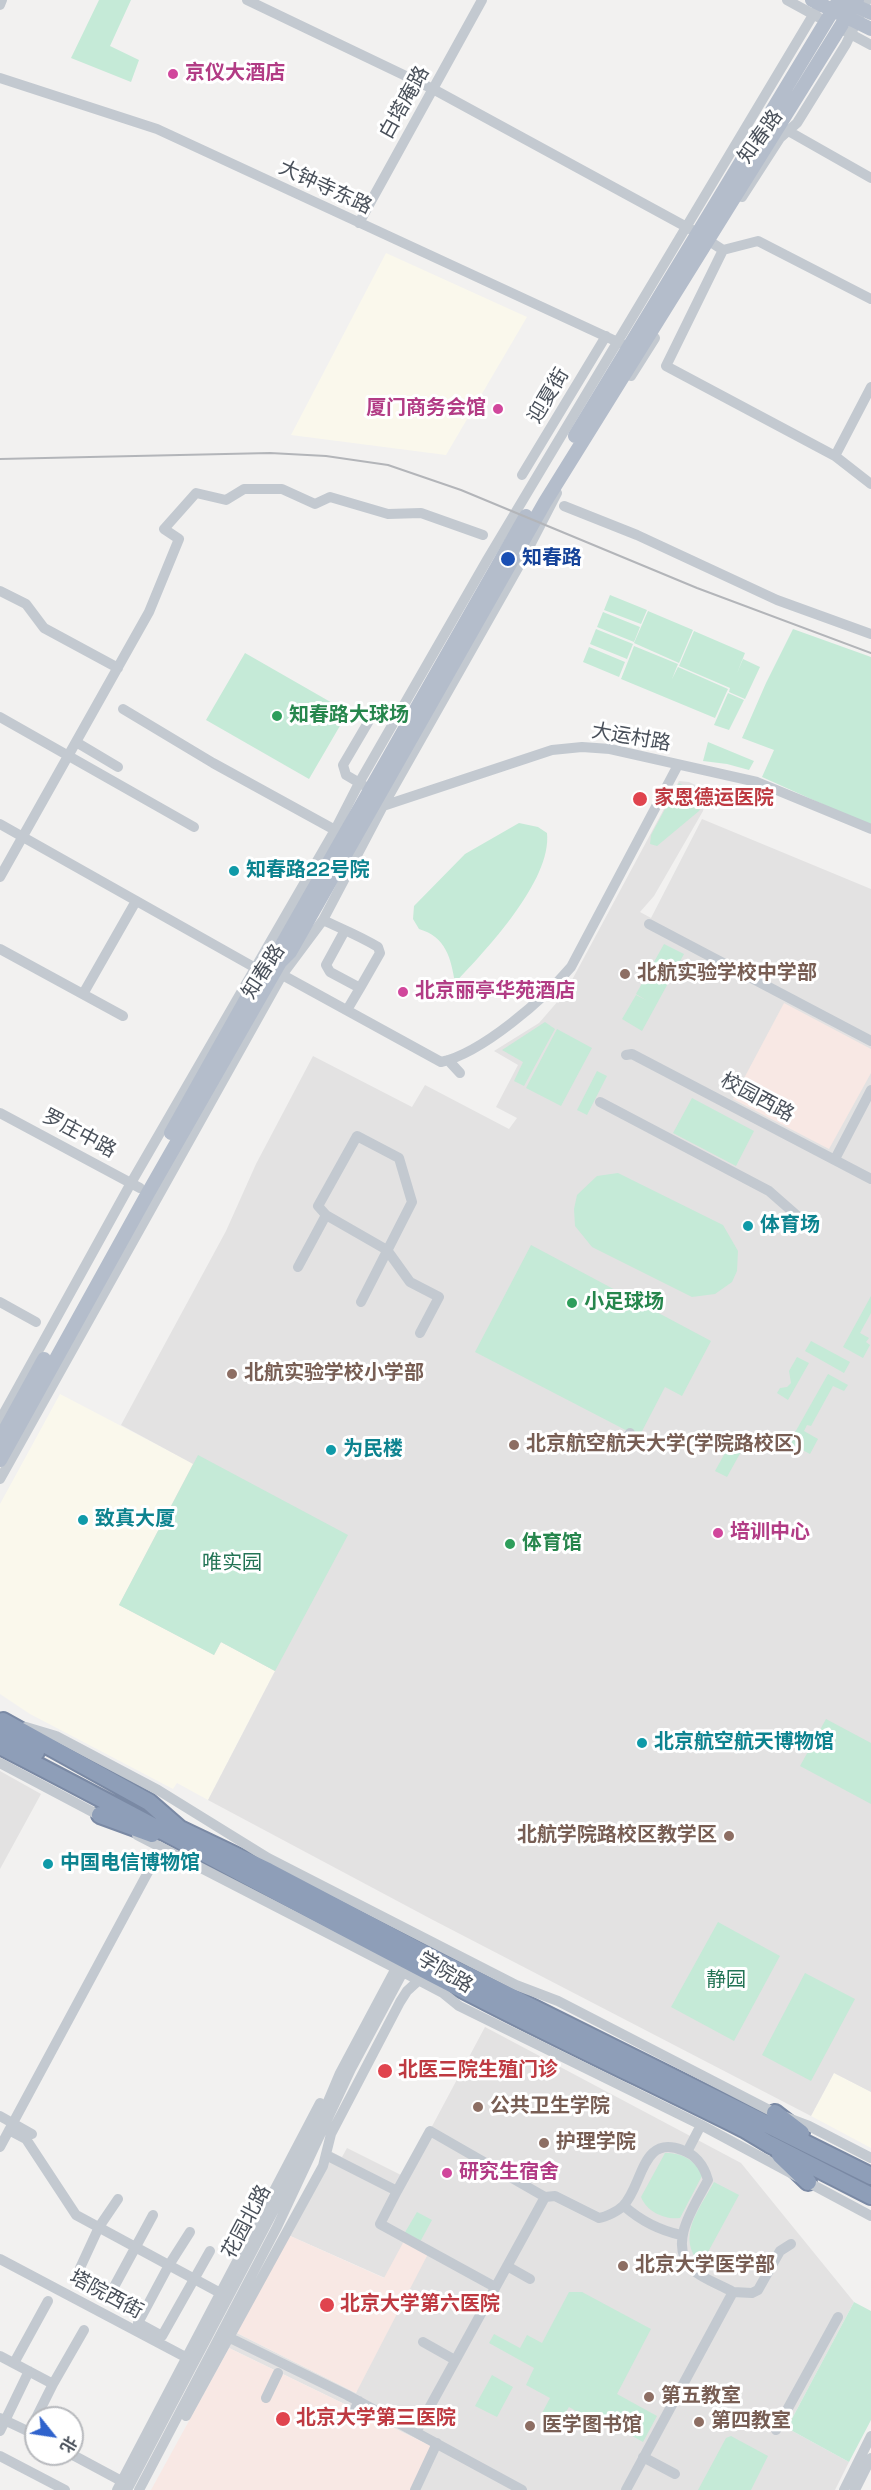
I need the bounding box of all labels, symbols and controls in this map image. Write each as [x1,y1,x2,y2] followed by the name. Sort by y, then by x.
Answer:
[185,62,285,86] place label: 京仪大酒店
[375,62,435,144] street label: 白塔庵路
[166,67,180,81] marker: 京仪大酒店
[734,106,788,168] street label: 知春路
[275,156,375,220] street label: 大钟寺东路
[523,364,575,428] street label: 迎夏街
[366,397,486,421] place label: 厦门商务会馆
[491,402,505,416] marker: 厦门商务会馆
[522,547,582,571] place label: 知春路
[499,550,517,568] marker: 知春路
[289,704,409,728] place label: 知春路大球场
[270,709,284,723] marker: 知春路大球场
[590,719,672,757] street label: 大运村路
[654,787,774,811] place label: 家恩德运医院
[631,790,649,808] marker: 家恩德运医院
[246,859,370,883] place label: 知春路22号院
[227,864,241,878] marker: 知春路22号院
[238,940,290,1004] street label: 知春路
[637,962,817,986] place label: 北航实验学校中学部
[618,967,632,981] marker: 北航实验学校中学部
[415,980,575,1004] place label: 北京丽亭华苑酒店
[396,985,410,999] marker: 北京丽亭华苑酒店
[716,1069,798,1127] street label: 校园西路
[38,1105,120,1163] street label: 罗庄中路
[760,1214,820,1238] place label: 体育场
[741,1219,755,1233] marker: 体育场
[584,1291,664,1315] place label: 小足球场
[565,1296,579,1310] marker: 小足球场
[244,1362,424,1386] place label: 北航实验学校小学部
[225,1367,239,1381] marker: 北航实验学校小学部
[526,1433,802,1457] place label: 北京航空航天大学(学院路校区)
[343,1438,403,1462] place label: 为民楼
[507,1438,521,1452] marker: 北京航空航天大学(学院路校区)
[324,1443,338,1457] marker: 为民楼
[95,1508,175,1532] place label: 致真大厦
[76,1513,90,1527] marker: 致真大厦
[730,1521,810,1545] place label: 培训中心
[711,1526,725,1540] marker: 培训中心
[522,1532,582,1556] place label: 体育馆
[503,1537,517,1551] marker: 体育馆
[202,1552,262,1576] park label: 唯实园
[654,1731,834,1755] place label: 北京航空航天博物馆
[635,1736,649,1750] marker: 北京航空航天博物馆
[517,1824,717,1848] place label: 北航学院路校区教学区
[722,1829,736,1843] marker: 北航学院路校区教学区
[60,1852,200,1876] place label: 中国电信博物馆
[41,1857,55,1871] marker: 中国电信博物馆
[413,1947,477,1999] street label: 学院路
[706,1969,746,1993] park label: 静园
[398,2059,558,2083] place label: 北医三院生殖门诊
[376,2062,394,2080] marker: 北医三院生殖门诊
[490,2095,610,2119] place label: 公共卫生学院
[471,2100,485,2114] marker: 公共卫生学院
[556,2131,636,2155] place label: 护理学院
[537,2136,551,2150] marker: 护理学院
[459,2161,559,2185] place label: 研究生宿舍
[440,2166,454,2180] marker: 研究生宿舍
[218,2181,276,2263] street label: 花园北路
[635,2254,775,2278] place label: 北京大学医学部
[616,2259,630,2273] marker: 北京大学医学部
[65,2266,147,2324] street label: 塔院西街
[340,2293,500,2317] place label: 北京大学第六医院
[318,2296,336,2314] marker: 北京大学第六医院
[661,2385,741,2409] place label: 第五教室
[642,2390,656,2404] marker: 第五教室
[24,2406,84,2466] north arrow
[296,2407,456,2431] place label: 北京大学第三医院
[274,2410,292,2428] marker: 北京大学第三医院
[711,2410,791,2434] place label: 第四教室
[542,2414,642,2438] place label: 医学图书馆
[692,2415,706,2429] marker: 第四教室
[523,2419,537,2433] marker: 医学图书馆
[55,2432,81,2456] text: 北

